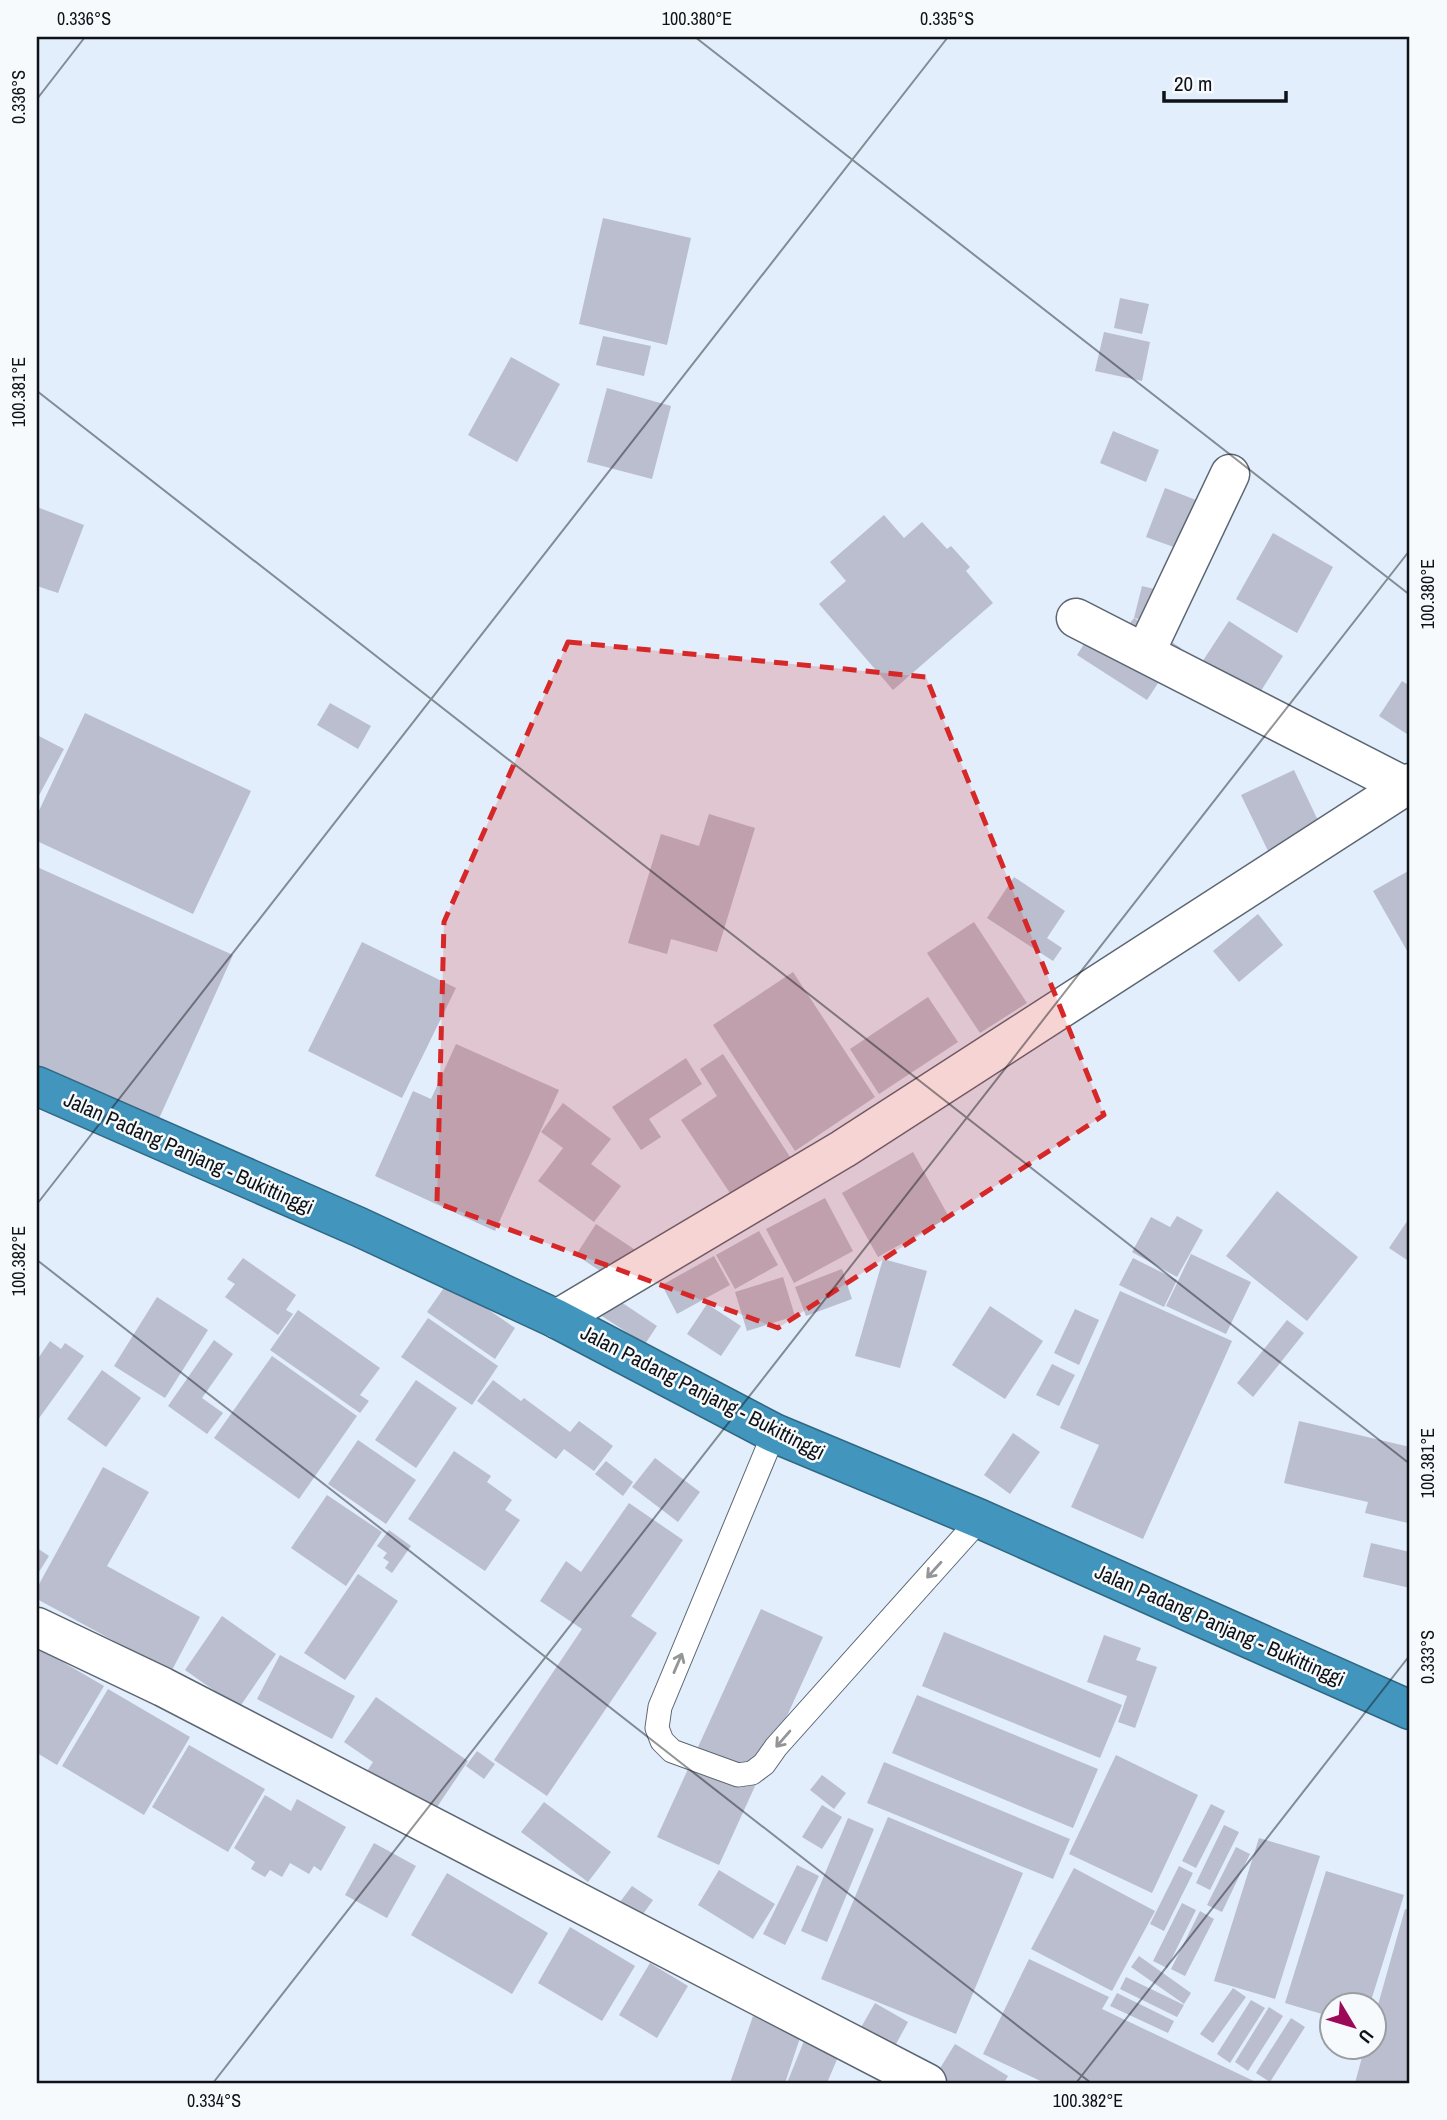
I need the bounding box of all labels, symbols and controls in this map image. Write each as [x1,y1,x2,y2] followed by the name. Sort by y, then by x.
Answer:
[57,6,111,31] text: 0.336°S
[662,6,732,31] text: 100.380°E
[920,6,974,31] text: 0.335°S
[1164,60,1286,104] scale bar
[1174,69,1212,98] text: 20 m
[6,70,31,124] text: 0.336°S
[6,357,31,427] text: 100.381°E
[1415,559,1440,629] text: 100.380°E
[59,1085,319,1221] street label: Jalan Padang Panjang - Bukittinggi
[6,1226,31,1296] text: 100.382°E
[576,1318,830,1466] street label: Jalan Padang Panjang - Bukittinggi
[1415,1428,1440,1498] text: 100.381°E
[1090,1557,1350,1693] street label: Jalan Padang Panjang - Bukittinggi
[926,1561,942,1579] one-way arrow
[1415,1630,1440,1684] text: 0.333°S
[672,1652,685,1674] one-way arrow
[775,1730,791,1748] one-way arrow
[1318,1990,1388,2060] north arrow
[1353,2024,1380,2049] text: U
[187,2088,241,2113] text: 0.334°S
[1053,2088,1123,2113] text: 100.382°E

